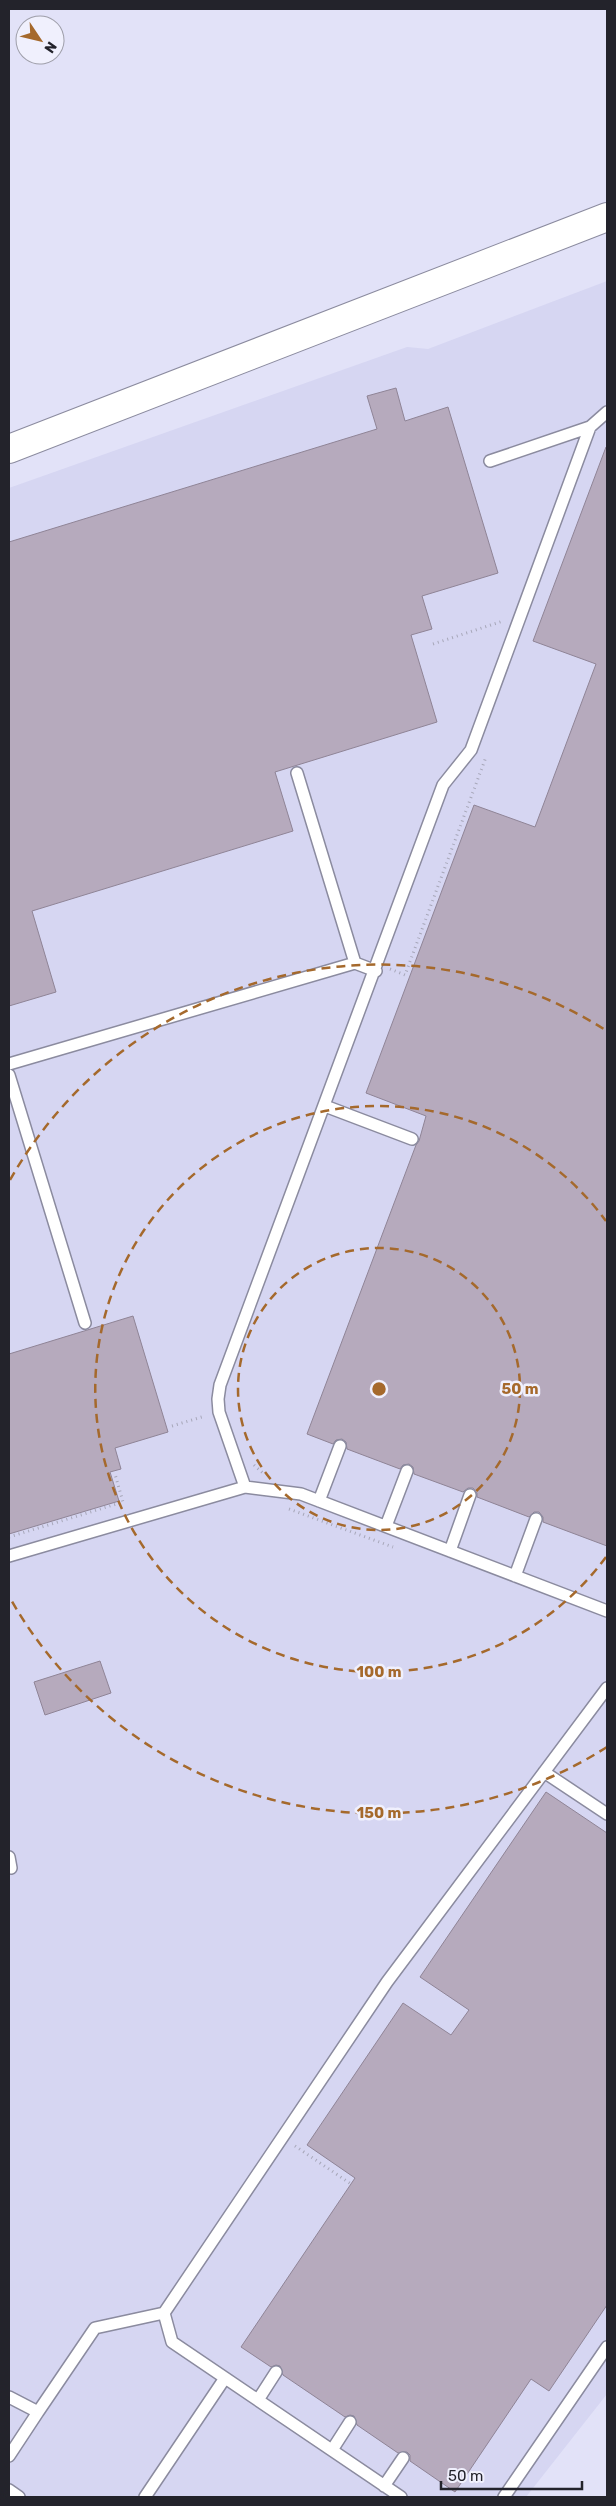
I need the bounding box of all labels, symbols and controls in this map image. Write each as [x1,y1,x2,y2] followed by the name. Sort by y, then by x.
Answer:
[15,15,65,65] north arrow
[40,38,60,56] text: N
[370,1380,388,1398] centre of rings
[502,1380,538,1398] text: 50 m
[357,1663,401,1681] text: 100 m
[357,1804,401,1822] text: 150 m
[441,2458,582,2490] scale bar
[448,2467,483,2485] text: 50 m

